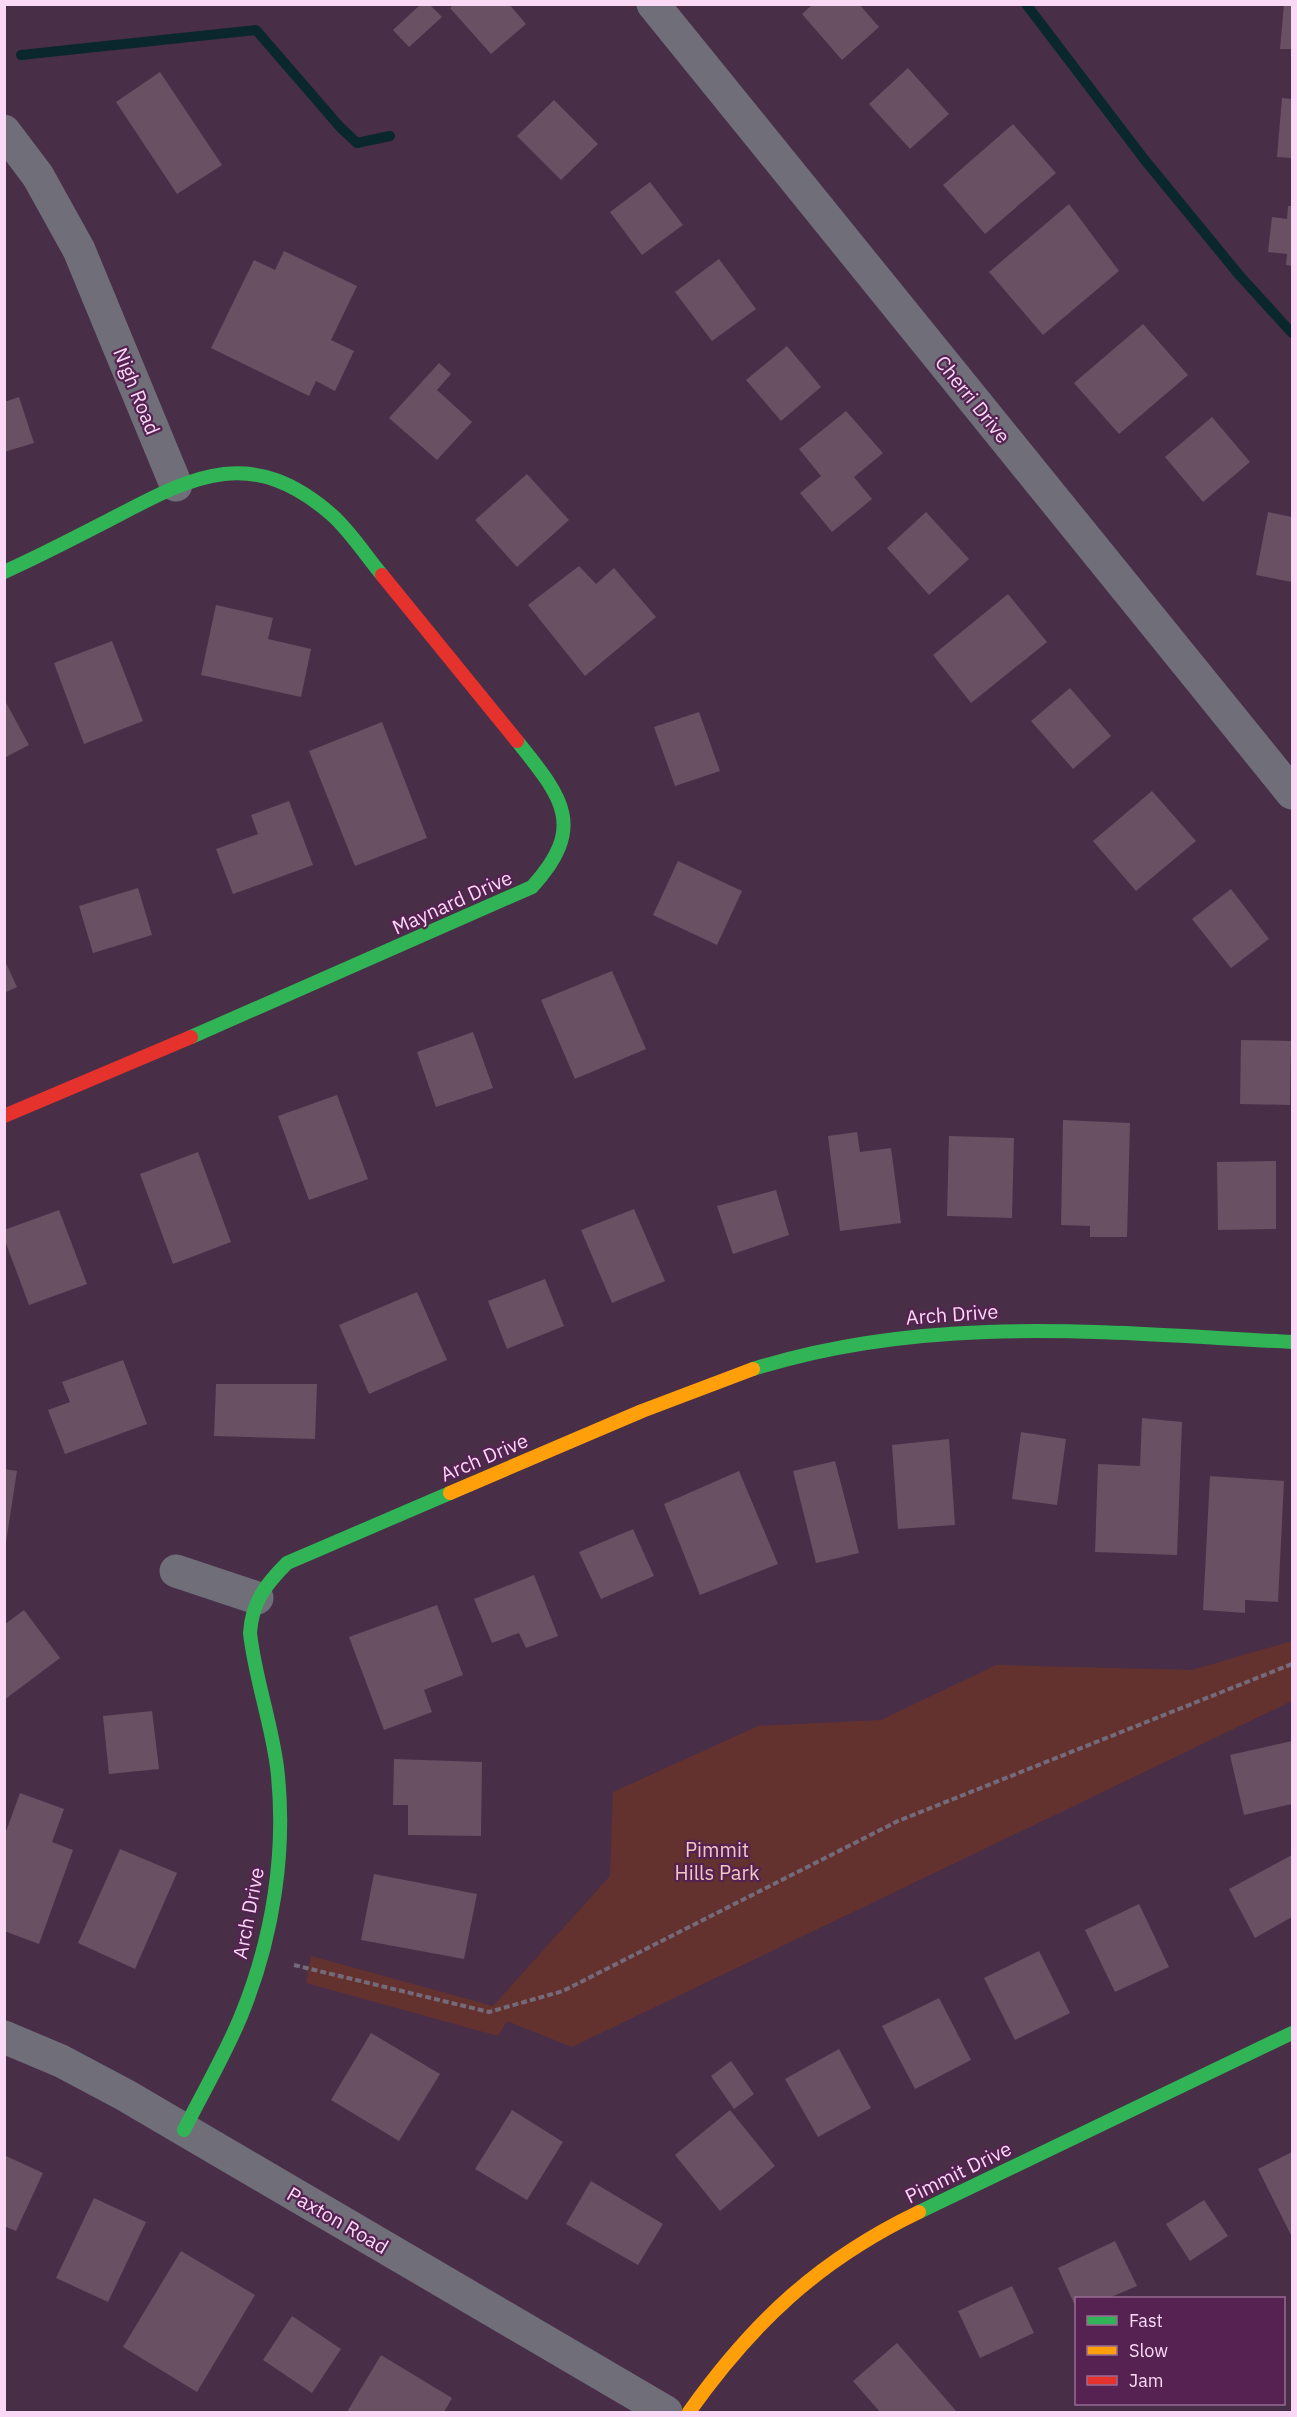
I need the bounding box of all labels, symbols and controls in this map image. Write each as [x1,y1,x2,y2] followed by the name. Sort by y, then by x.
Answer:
[107,343,167,439] street label: Nigh Road
[929,349,1017,449] street label: Cherri Drive
[388,863,516,941] street label: Maynard Drive
[905,1297,999,1331] street label: Arch Drive
[436,1426,532,1488] street label: Arch Drive
[675,1836,760,1886] park label: Pimmit Hills Park
[226,1865,270,1961] street label: Arch Drive
[900,2135,1016,2209] street label: Pimmit Drive
[282,2180,394,2260] street label: Paxton Road
[1075,2297,1285,2405] legend
[1129,2309,1163,2332] text: Fast
[1129,2339,1168,2362] text: Slow
[1129,2369,1164,2392] text: Jam

